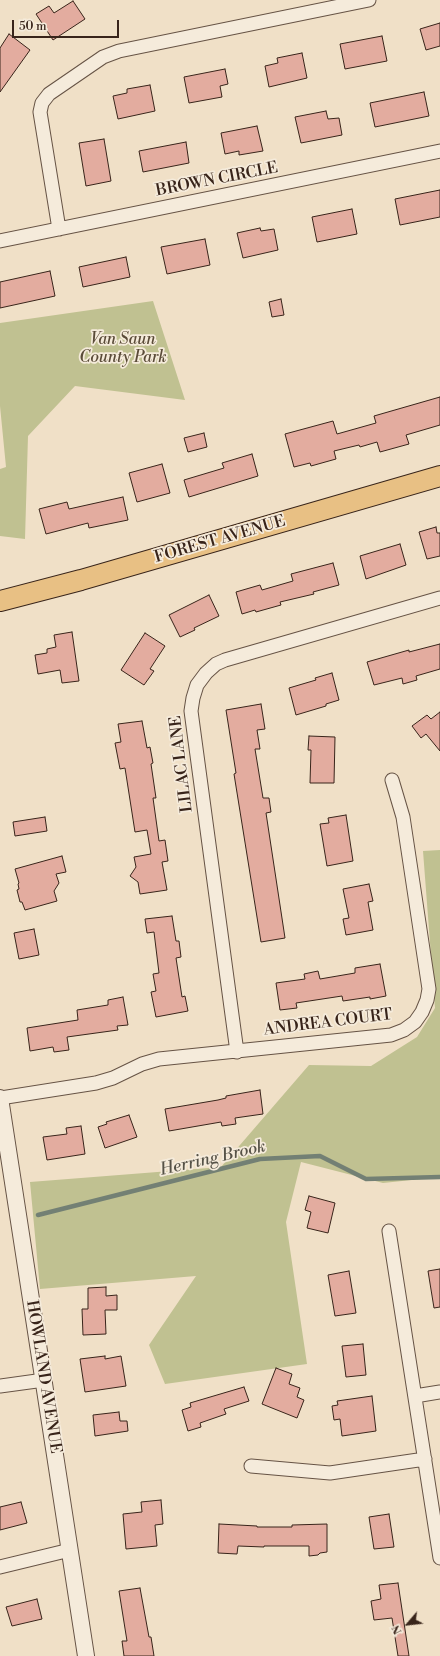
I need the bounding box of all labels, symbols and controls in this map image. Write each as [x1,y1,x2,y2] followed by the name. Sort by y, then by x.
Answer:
[14,12,121,38] scale bar
[19,19,47,34] text: 50 m
[154,159,280,201] street label: BROWN CIRCLE
[79,330,167,368] park label: Van Saun County Park
[152,512,288,568] street label: FOREST AVENUE
[167,715,197,813] street label: LILAC LANE
[263,1006,393,1040] street label: ANDREA COURT
[158,1137,268,1181] water label: Herring Brook
[21,1299,65,1455] street label: HOWLAND AVENUE
[388,1604,428,1644] north arrow
[389,1623,406,1637] text: N

